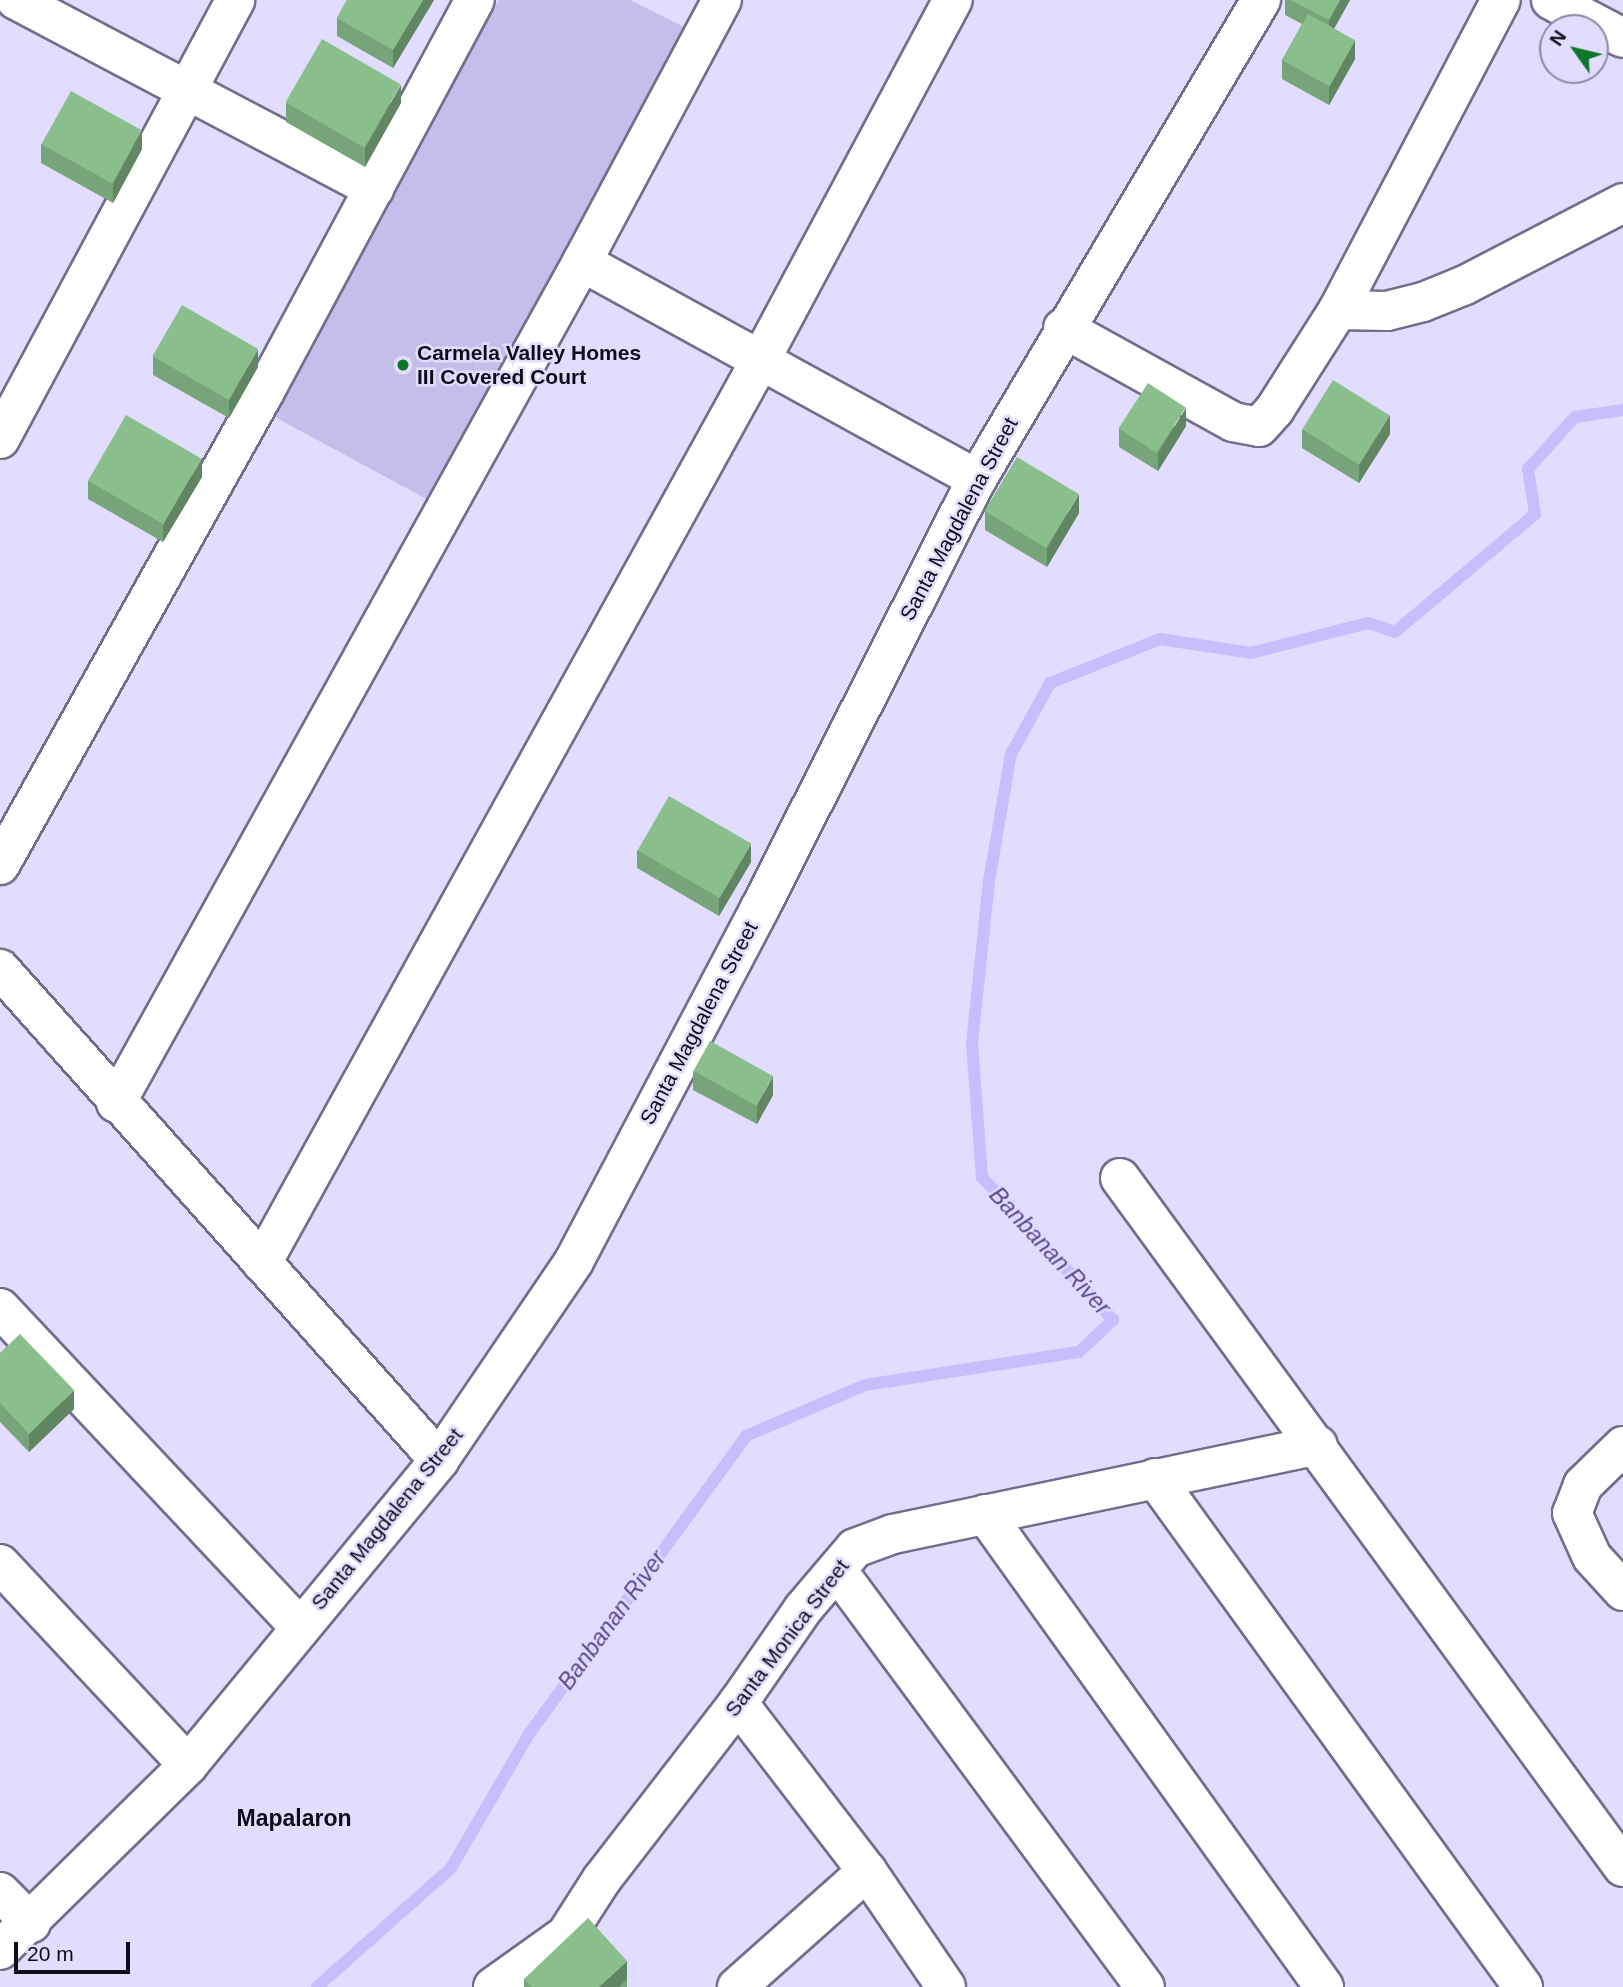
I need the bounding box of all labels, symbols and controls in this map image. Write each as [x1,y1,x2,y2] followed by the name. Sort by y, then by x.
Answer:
[1539,14,1609,84] north arrow
[1545,27,1570,50] text: N
[417,340,641,390] place label: Carmela Valley Homes III Covered Court
[395,357,411,373] marker: Carmela Valley Homes III Covered Court
[895,413,1023,625] street label: Santa Magdalena Street
[635,917,763,1129] street label: Santa Magdalena Street
[984,1181,1116,1321] water label: Banbanan River
[306,1423,468,1615] street label: Santa Magdalena Street
[552,1545,672,1695] water label: Banbanan River
[720,1554,854,1722] street label: Santa Monica Street
[236,1804,352,1832] district label: Mapalaron
[18,1927,133,1971] scale bar
[27,1942,74,1965] text: 20 m

